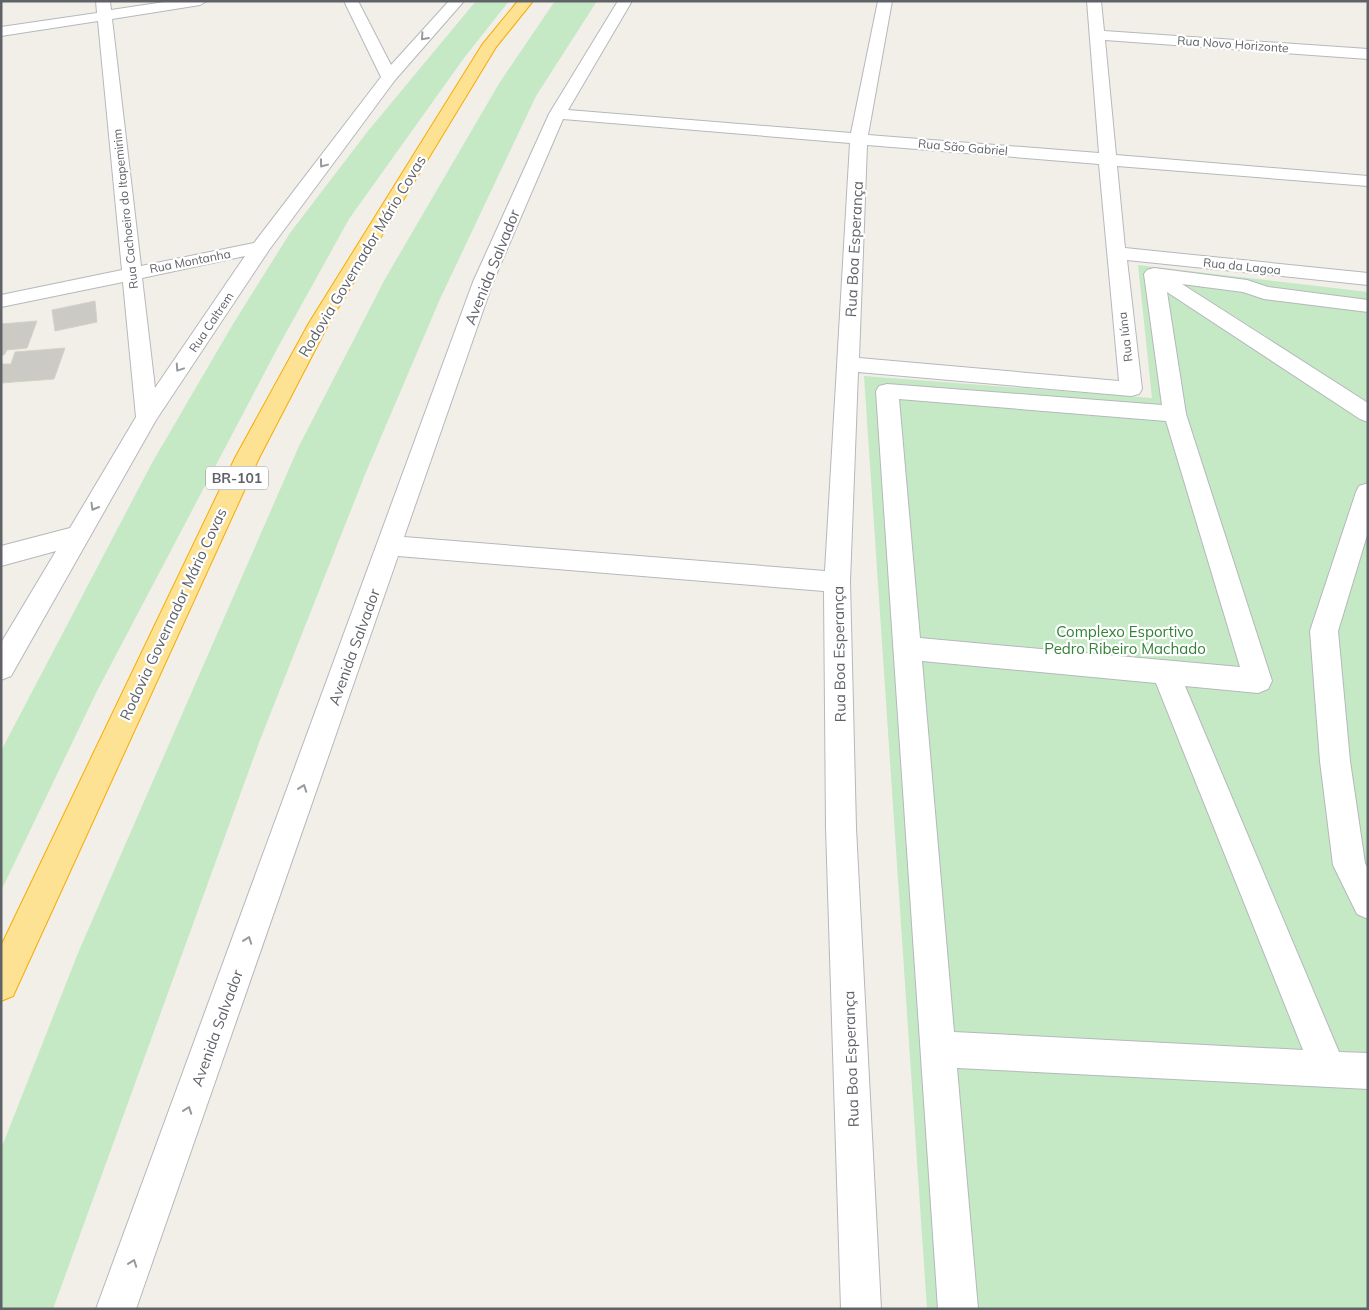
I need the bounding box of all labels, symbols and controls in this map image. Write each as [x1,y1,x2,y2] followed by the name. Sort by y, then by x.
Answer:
[421,32,430,41] one-way arrow
[1177,33,1289,55] street label: Rua Novo Horizonte
[109,128,141,290] street label: Rua Cachoeiro do Itapemirim
[918,136,1008,158] street label: Rua São Gabriel
[294,152,430,360] street label: Rodovia Governador Mário Covas
[320,158,329,168] one-way arrow
[841,180,867,318] street label: Rua Boa Esperança
[460,206,524,327] street label: Avenida Salvador
[148,246,232,276] street label: Rua Montanha
[1202,254,1282,278] street label: Rua da Lagoa
[185,289,237,355] street label: Rua Caltrem
[1115,311,1135,363] street label: Rua Iúna
[176,363,185,372] one-way arrow
[206,466,268,489] road number: BR-101
[91,501,101,510] one-way arrow
[115,505,231,723] street label: Rodovia Governador Mário Covas
[324,586,384,708] street label: Avenida Salvador
[828,586,850,722] street label: Rua Boa Esperança
[1044,622,1206,658] park label: Complexo Esportivo Pedro Ribeiro Machado
[297,784,307,792] one-way arrow
[242,937,252,945] one-way arrow
[187,967,247,1089] street label: Avenida Salvador
[839,990,863,1128] street label: Rua Boa Esperança
[182,1106,192,1115] one-way arrow
[127,1259,137,1268] one-way arrow

